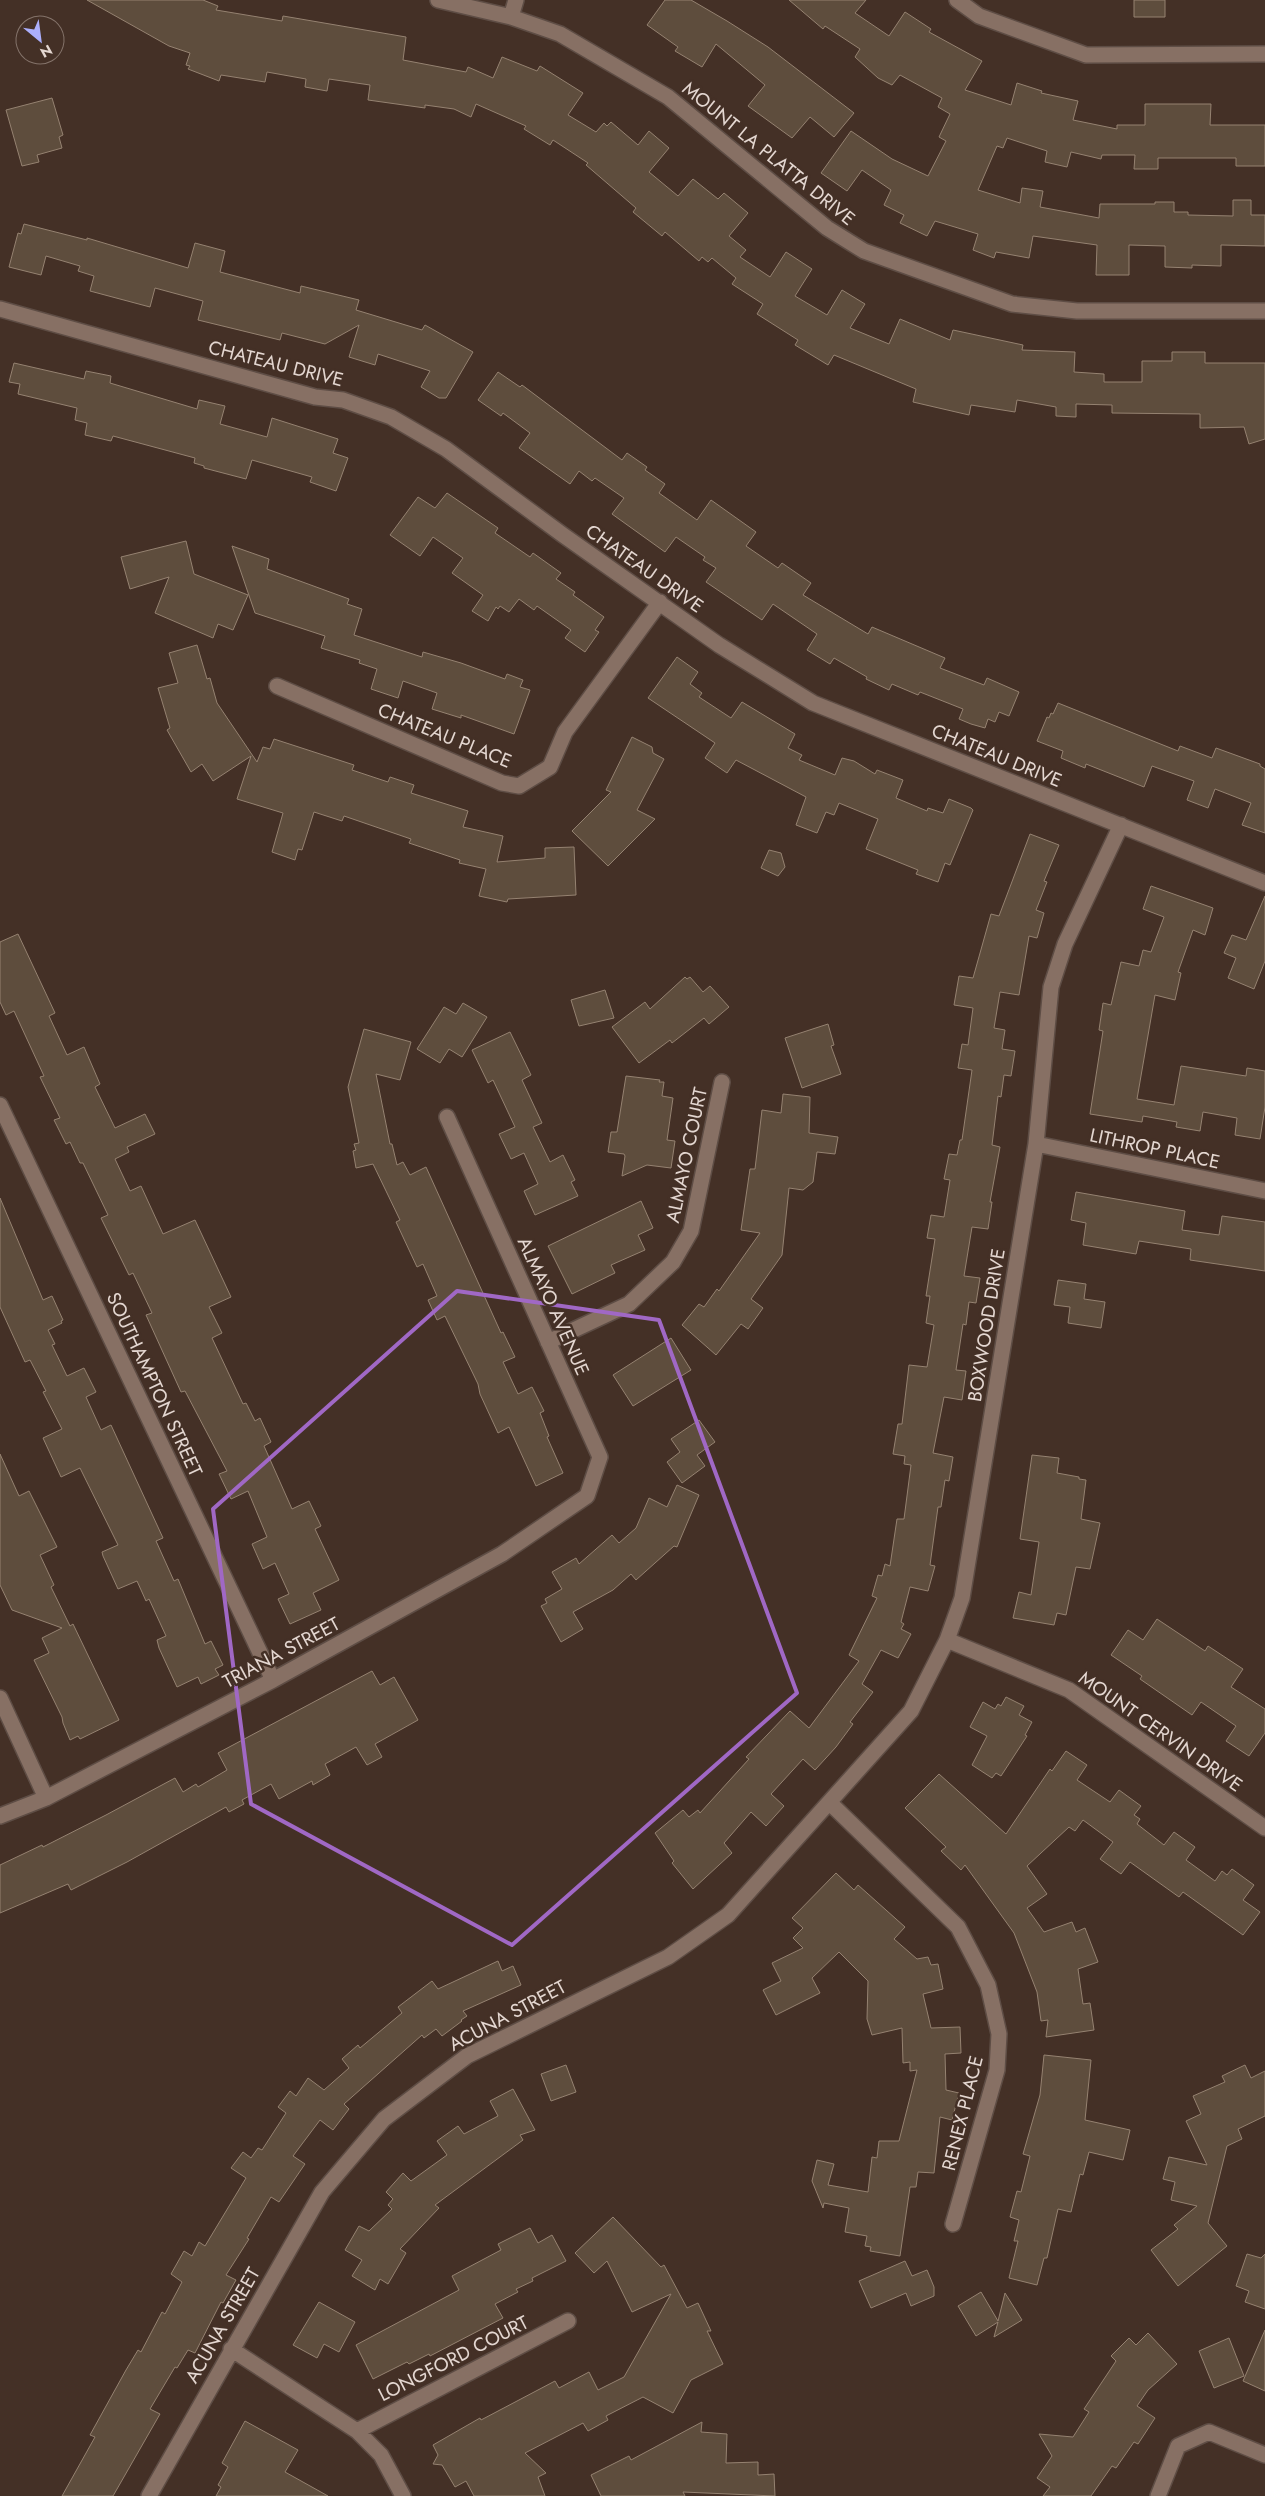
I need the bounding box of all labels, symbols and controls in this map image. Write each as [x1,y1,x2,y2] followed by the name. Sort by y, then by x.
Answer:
[15,15,65,65] north arrow
[37,40,56,63] text: N
[676,75,861,232] street label: MOUNT LA PLATTA DRIVE
[205,334,346,393] street label: CHATEAU DRIVE
[580,518,709,619] street label: CHATEAU DRIVE
[374,696,516,775] street label: CHATEAU PLACE
[928,717,1066,794] street label: CHATEAU DRIVE
[659,1085,714,1225] street label: ALMAYO COURT
[1087,1122,1222,1175] street label: LITHROP PLACE
[511,1233,596,1380] street label: ALMAYO AVENUE
[961,1247,1012,1404] street label: BOXWOOD DRIVE
[100,1288,209,1481] street label: SOUTHAMPTON STREET
[218,1610,345,1695] street label: TRIANA STREET
[1073,1665,1248,1798] street label: MOUNT CERVIN DRIVE
[444,1973,571,2058] street label: ACUNA STREET
[935,2053,990,2173] street label: RENEX PLACE
[178,2262,267,2388] street label: ACUNA STREET
[373,2309,533,2408] street label: LONGFORD COURT

